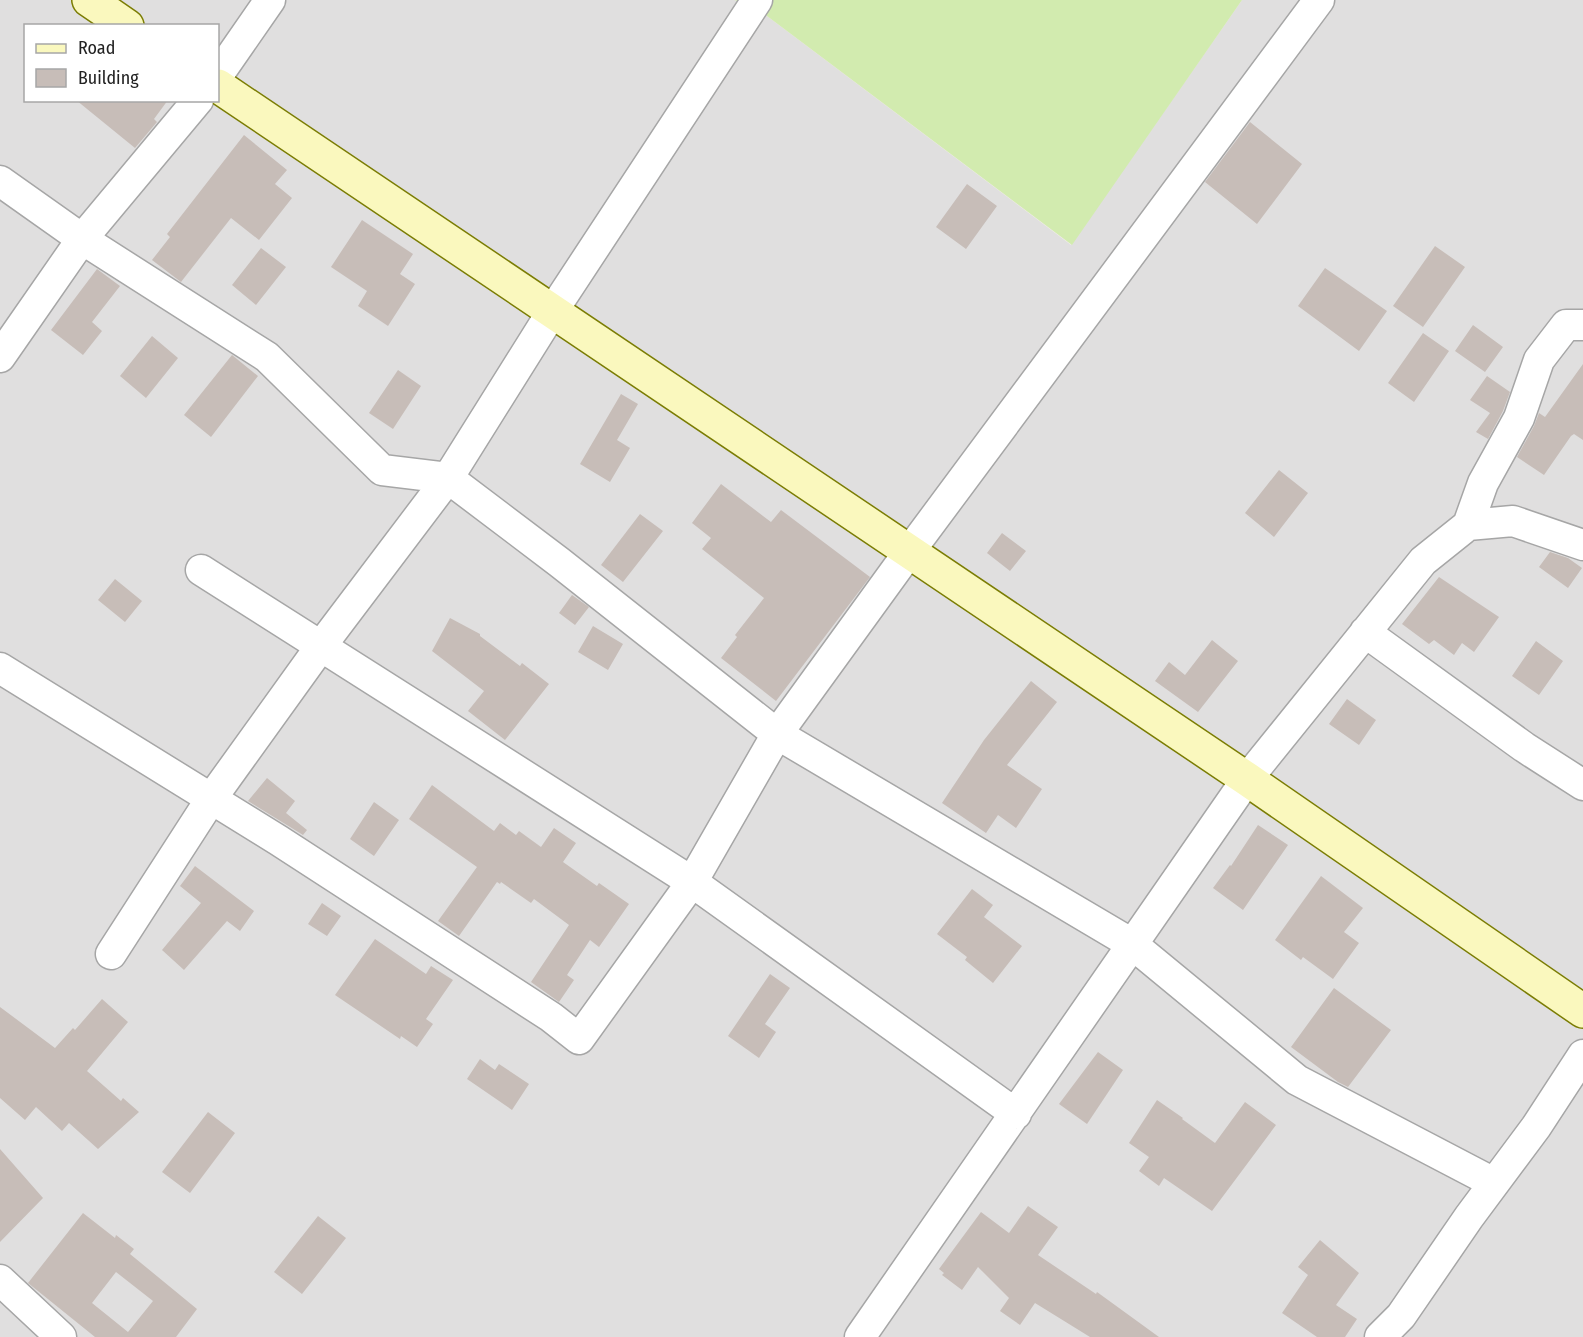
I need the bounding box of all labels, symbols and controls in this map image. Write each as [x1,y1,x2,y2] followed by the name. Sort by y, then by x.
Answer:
[24,24,219,102] legend
[78,37,115,59] text: Road
[78,67,139,89] text: Building

